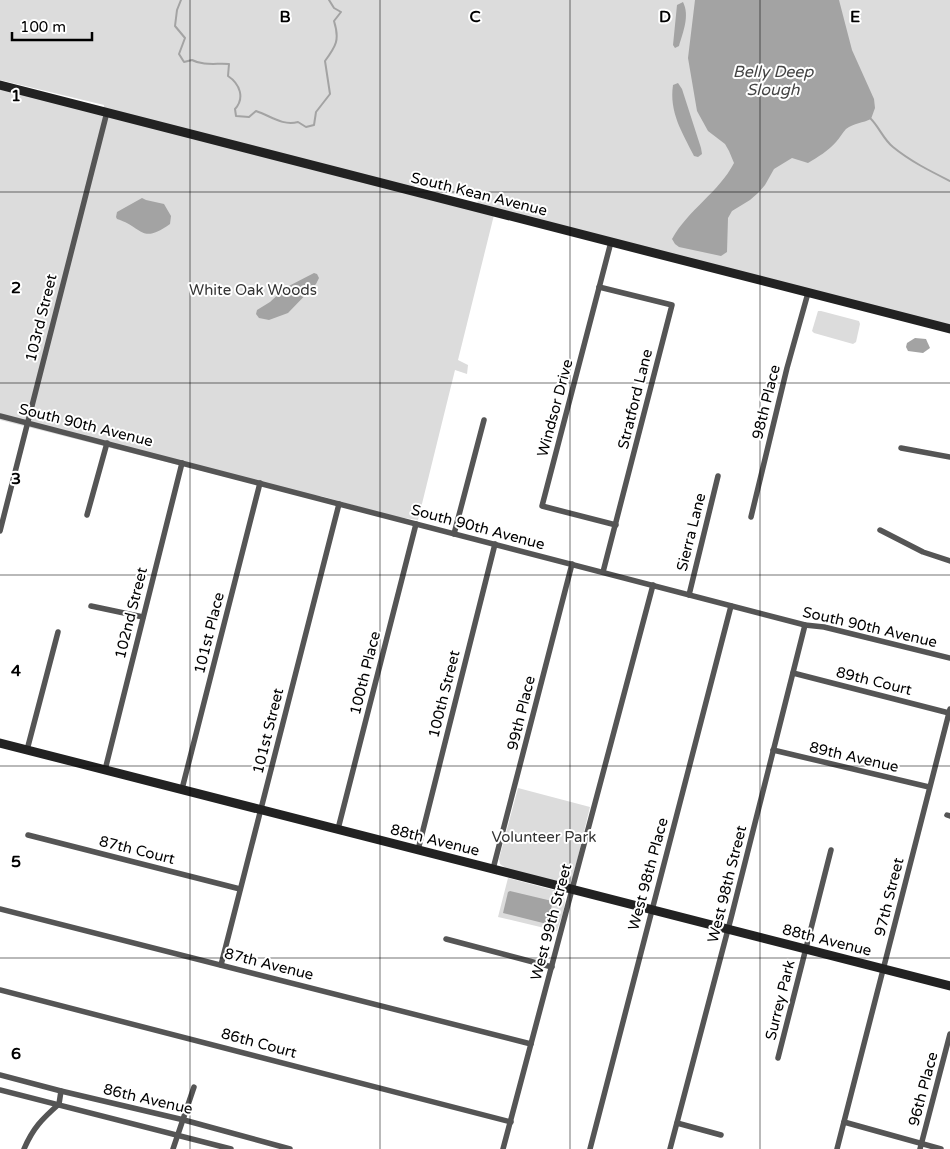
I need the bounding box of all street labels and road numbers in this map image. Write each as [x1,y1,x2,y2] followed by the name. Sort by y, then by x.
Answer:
[409,168,549,220] street label: South Kean Avenue
[21,272,61,364] street label: 103rd Street
[614,347,656,451] street label: Stratford Lane
[533,357,577,459] street label: Windsor Drive
[748,363,784,441] street label: 98th Place
[17,400,155,450] street label: South 90th Avenue
[673,491,709,573] street label: Sierra Lane
[409,501,547,553] street label: South 90th Avenue
[111,565,151,661] street label: 102nd Street
[190,590,228,676] street label: 101st Place
[801,603,939,651] street label: South 90th Avenue
[346,629,384,717] street label: 100th Place
[424,648,464,740] street label: 100th Street
[834,663,914,699] street label: 89th Court
[503,674,539,752] street label: 99th Place
[249,686,287,776] street label: 101st Street
[807,738,901,776] street label: 89th Avenue
[624,816,672,932] street label: West 98th Place
[389,820,481,860] street label: 88th Avenue
[704,823,750,945] street label: West 98th Street
[97,832,177,868] street label: 87th Court
[871,856,908,938] street label: 97th Street
[527,861,575,982] street label: West 99th Street
[781,920,873,960] street label: 88th Avenue
[223,944,315,984] street label: 87th Avenue
[761,958,799,1042] street label: Surrey Park
[219,1024,299,1062] street label: 86th Court
[904,1050,942,1128] street label: 96th Place
[101,1080,195,1118] street label: 86th Avenue

